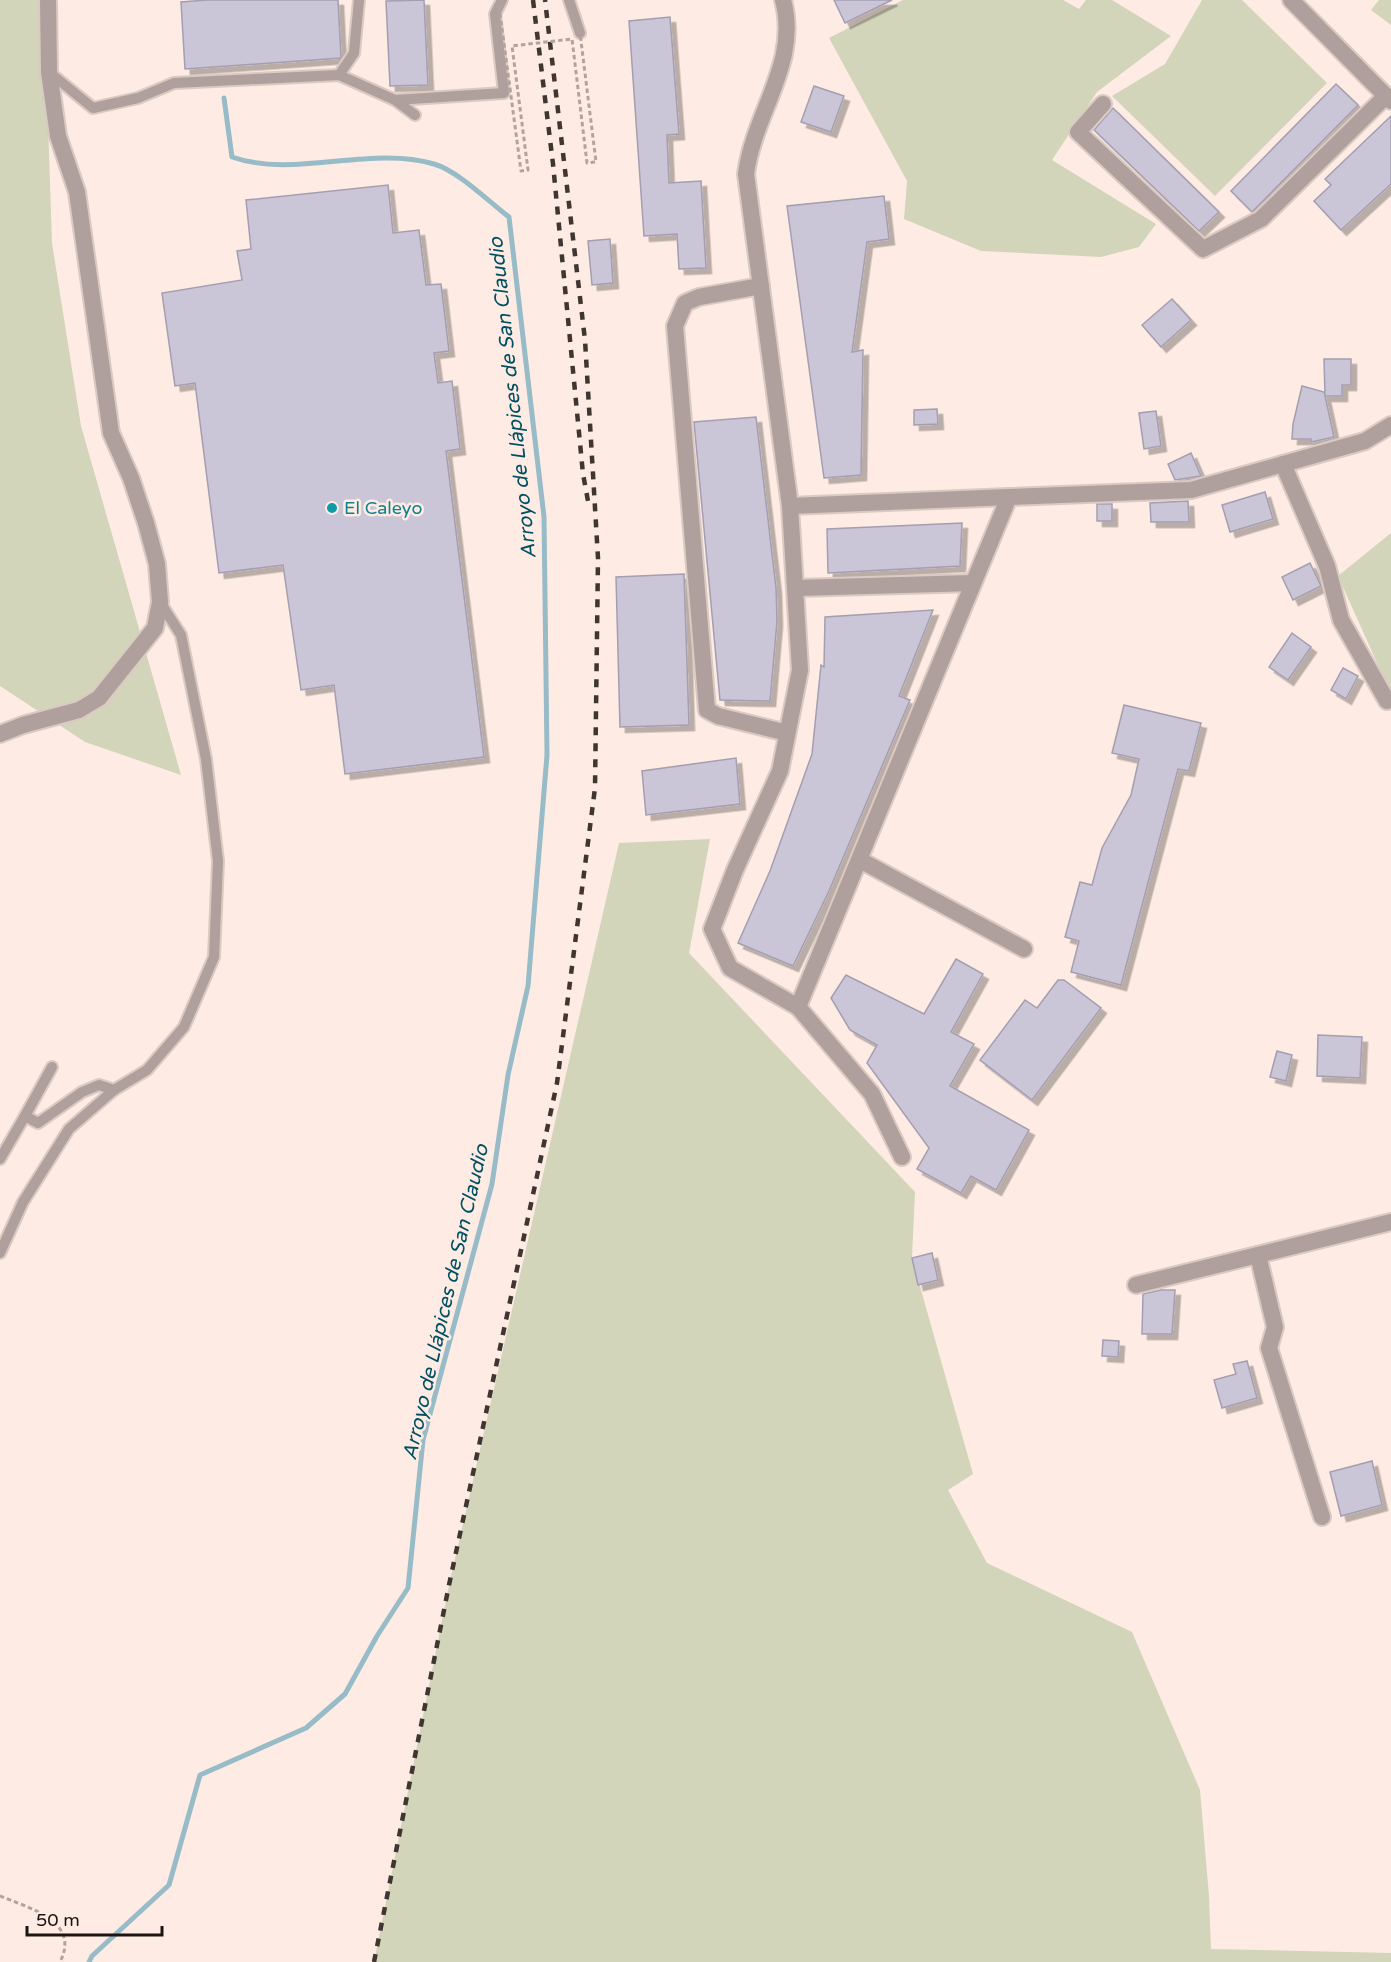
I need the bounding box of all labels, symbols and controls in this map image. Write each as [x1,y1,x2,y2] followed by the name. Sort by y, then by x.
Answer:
[484,235,542,560] water label: Arroyo de Llápices de San Claudio
[344,497,422,519] place label: El Caleyo
[325,501,339,515] marker: El Caleyo
[398,1141,494,1462] water label: Arroyo de Llápices de San Claudio
[27,1899,162,1937] scale bar
[36,1909,80,1931] text: 50 m

